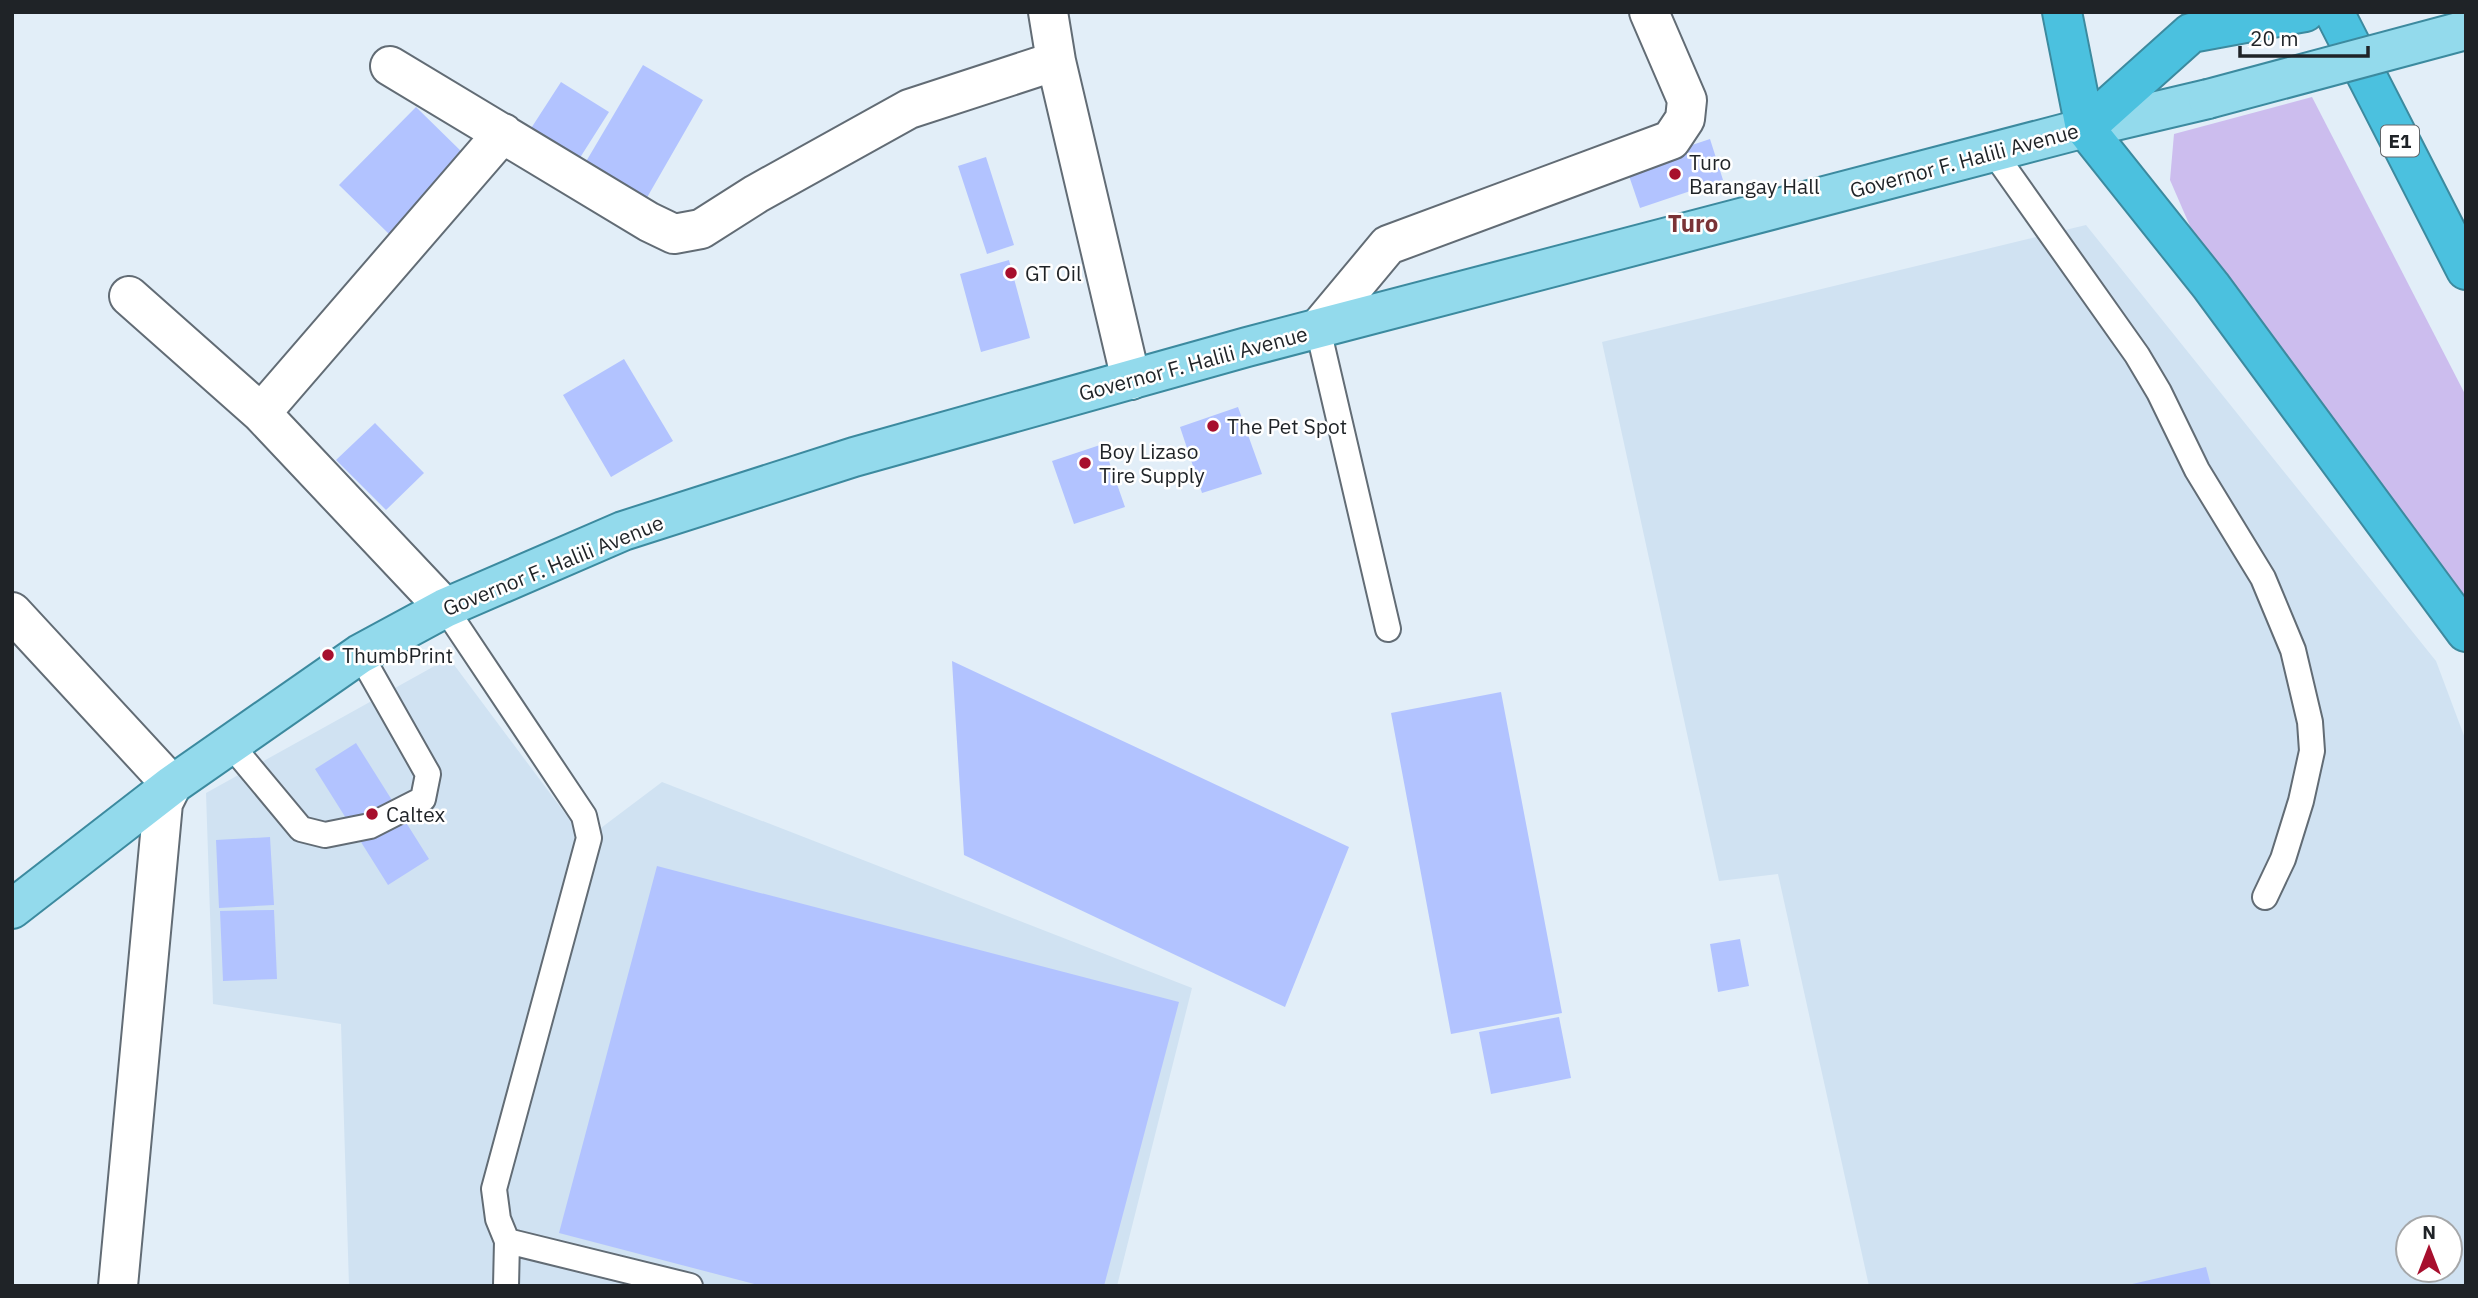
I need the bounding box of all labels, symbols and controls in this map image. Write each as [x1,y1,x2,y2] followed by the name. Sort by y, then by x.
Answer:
[2240,14,2368,58] scale bar
[2250,24,2299,52] text: 20 m
[1847,116,2081,204] street label: Governor F. Halili Avenue
[2381,125,2419,156] road number: E1
[1689,148,1820,200] place label: Turo Barangay Hall
[1667,166,1683,182] marker: Turo Barangay Hall
[1668,207,1718,239] district label: Turo
[1025,259,1082,287] place label: GT Oil
[1003,265,1019,281] marker: GT Oil
[1076,319,1310,407] street label: Governor F. Halili Avenue
[1227,412,1347,440] place label: The Pet Spot
[1205,418,1221,434] marker: The Pet Spot
[1099,437,1205,489] place label: Boy Lizaso Tire Supply
[1077,455,1093,471] marker: Boy Lizaso Tire Supply
[438,508,668,622] street label: Governor F. Halili Avenue
[342,641,453,669] place label: ThumbPrint
[320,647,336,663] marker: ThumbPrint
[386,800,445,828] place label: Caltex
[364,806,380,822] marker: Caltex
[2394,1214,2464,1284] north arrow
[2422,1220,2436,1244] text: N

